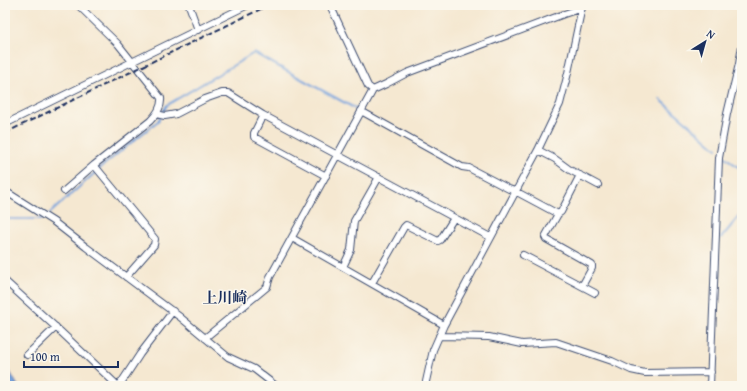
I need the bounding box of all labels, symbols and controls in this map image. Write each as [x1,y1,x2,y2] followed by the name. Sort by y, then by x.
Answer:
[685,22,725,62] north arrow
[703,25,719,43] text: N
[202,287,248,308] district label: 上川崎
[24,343,118,369] scale bar
[30,348,60,365] text: 100 m

